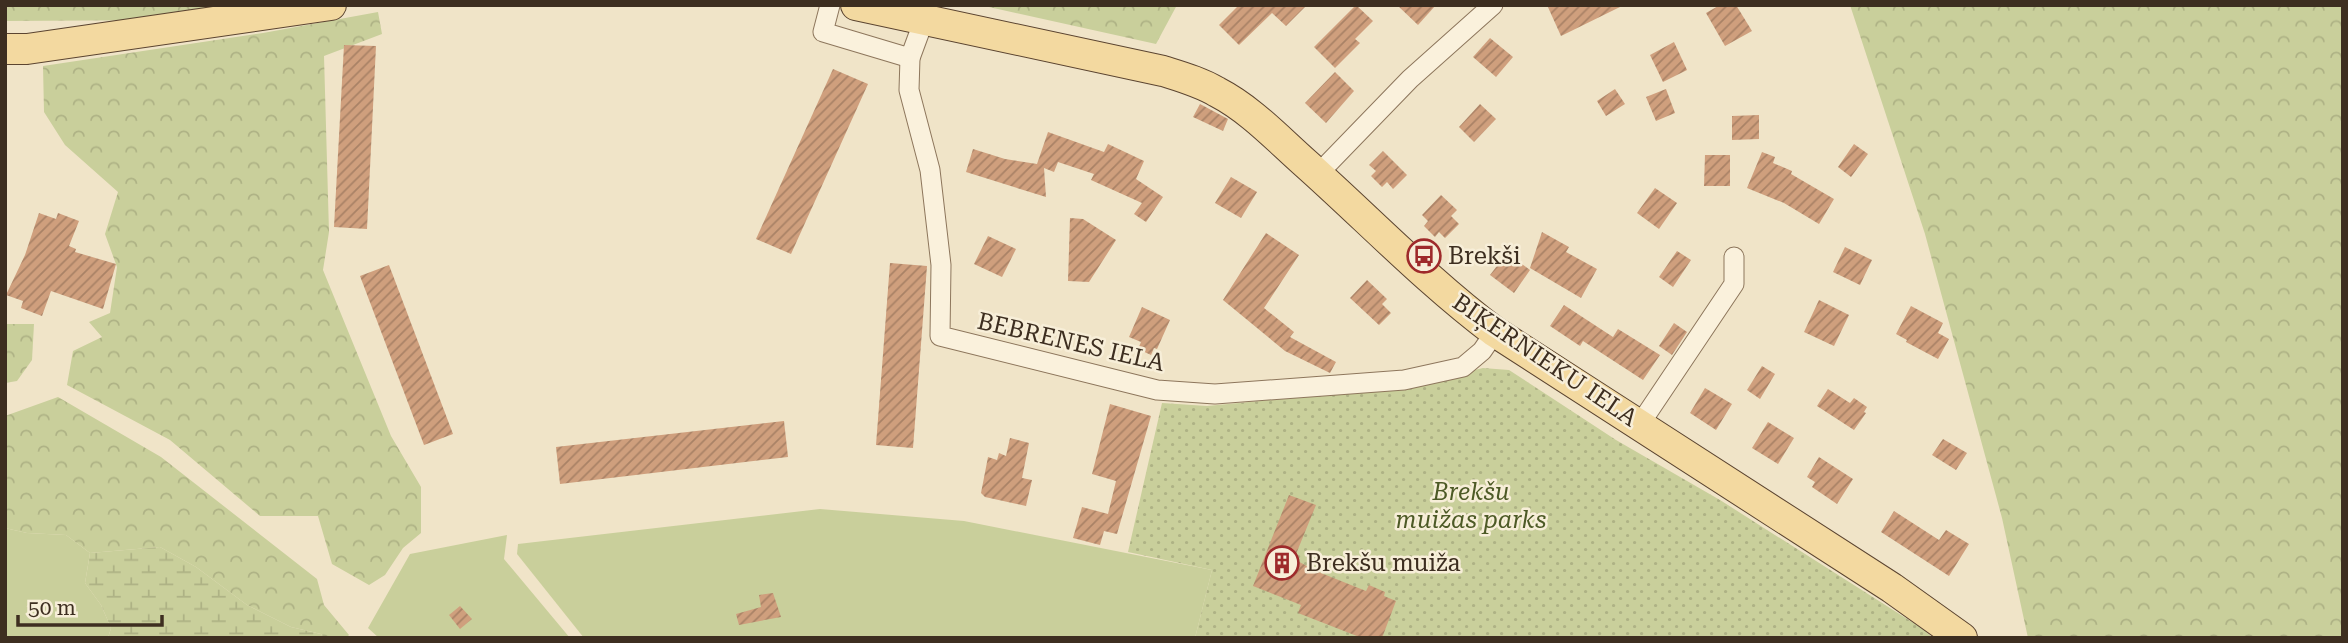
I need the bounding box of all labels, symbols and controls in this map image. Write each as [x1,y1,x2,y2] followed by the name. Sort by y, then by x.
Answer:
[1405,237,1443,275] bus stop icon: Brekši
[1448,242,1521,270] place label: Brekši
[1446,288,1643,434] street label: BIĶERNIEKU IELA
[975,307,1168,377] street label: BEBRENES IELA
[1396,478,1546,534] park label: Brekšu muižas parks
[1263,544,1301,582] building icon: Brekšu muiža
[1306,549,1461,577] place label: Brekšu muiža
[18,584,161,628] scale bar
[28,596,76,620] text: 50 m

